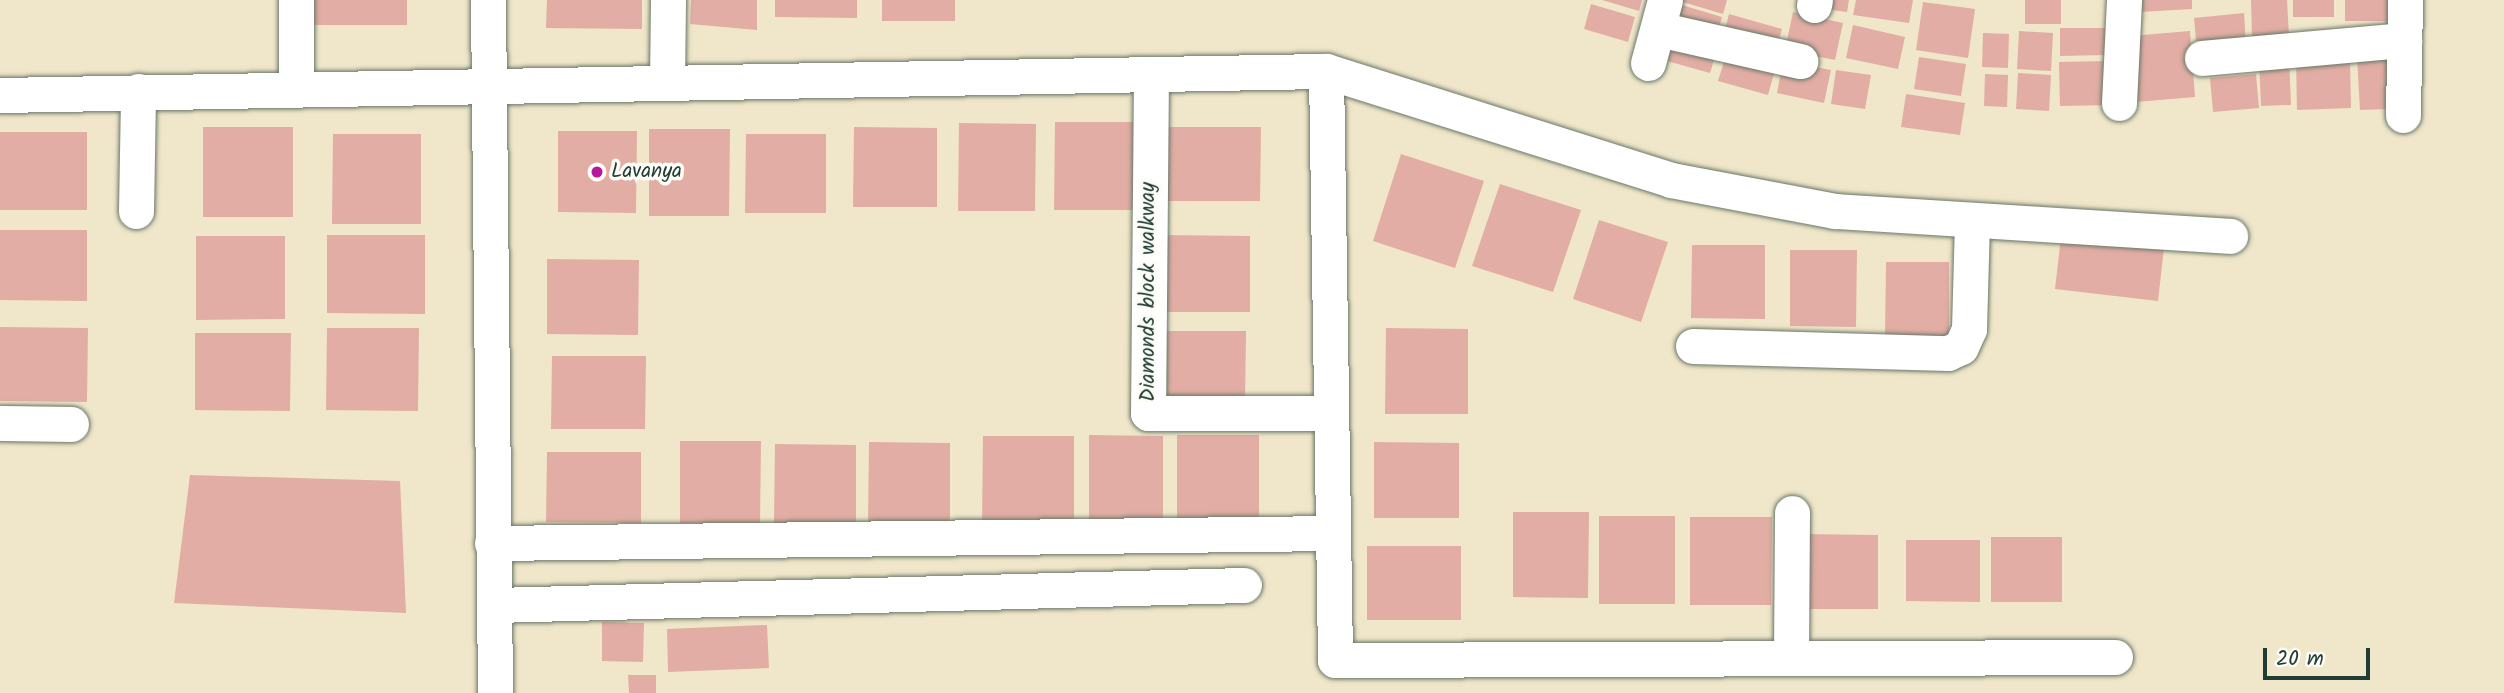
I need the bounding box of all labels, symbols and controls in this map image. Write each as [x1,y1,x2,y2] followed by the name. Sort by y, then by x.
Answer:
[611,159,682,185] place label: Lavanya
[589,164,605,180] marker: Lavanya
[1136,182,1162,402] street label: Diamonds block walkway
[2266,634,2373,678] scale bar
[2276,643,2324,676] text: 20 m

